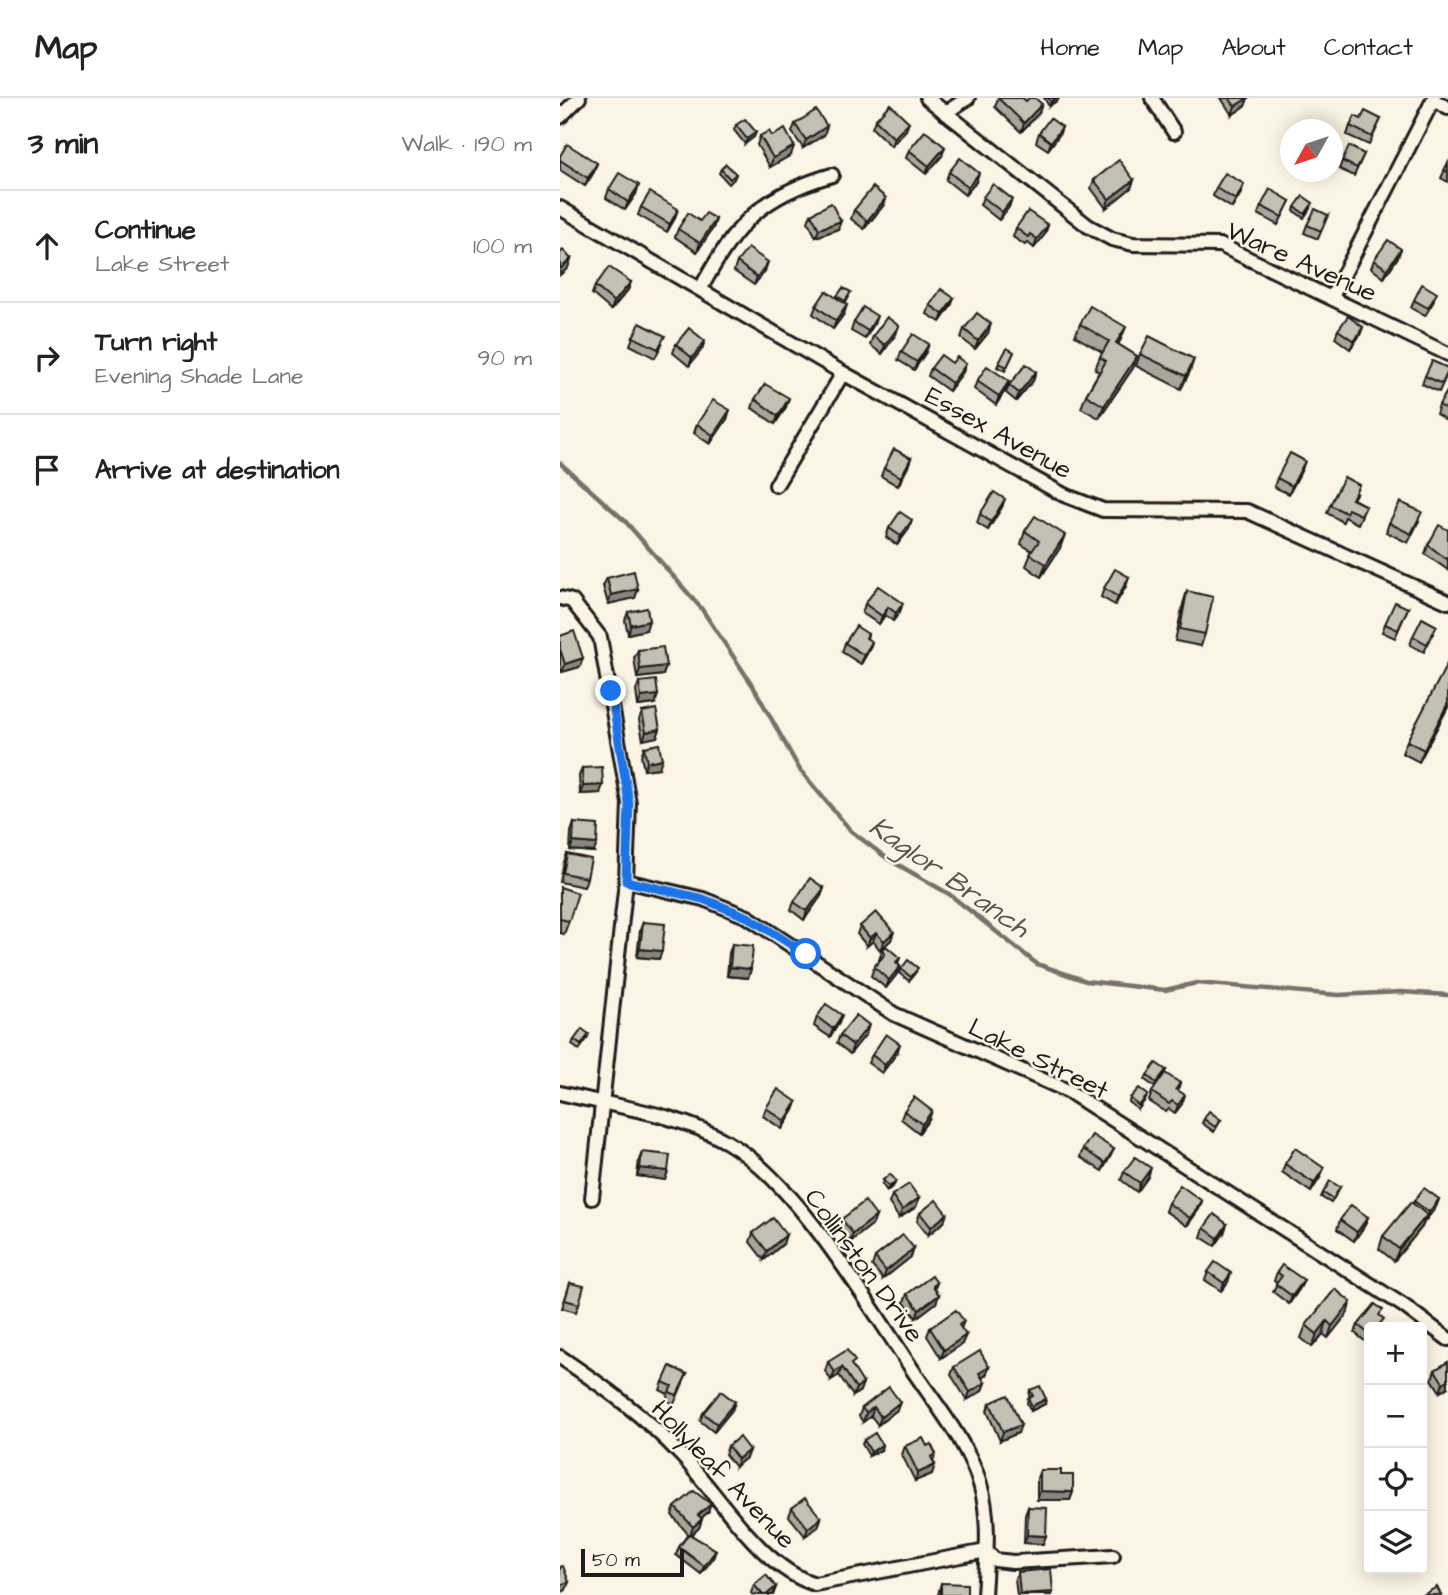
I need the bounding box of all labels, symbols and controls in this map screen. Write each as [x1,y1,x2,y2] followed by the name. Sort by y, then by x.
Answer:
[35,25,97,71] text: Map
[1040,31,1100,65] text: Home
[1138,31,1183,65] text: Map
[1221,31,1286,65] text: About
[1324,31,1413,65] text: Contact
[1280,119,1343,182] north arrow
[28,123,98,165] text: 3 min
[402,128,532,160] text: Walk · 190 m
[95,212,196,248] text: Continue
[1221,213,1382,311] street label: Ware Avenue
[28,227,66,265] icon: ahead
[473,230,532,262] text: 100 m
[95,248,229,280] text: Lake Street
[95,324,217,360] text: Turn right
[28,339,66,377] icon: right
[477,342,532,374] text: 90 m
[95,360,303,392] text: Evening Shade Lane
[919,378,1078,488] street label: Essex Avenue
[28,451,66,489] icon: arrive
[95,452,340,488] text: Arrive at destination
[595,675,626,706] route end
[861,807,1038,948] water label: Kaglor Branch
[790,938,821,969] route start
[962,1009,1115,1109] street label: Lake Street
[796,1181,932,1350] street label: Collinston Drive
[1364,1322,1427,1574] map controls
[1364,1322,1427,1385] button: +
[1364,1385,1427,1448] button: −
[641,1392,804,1559] street label: Hollyleaf Avenue
[1364,1448,1427,1511] button: locate
[1364,1511,1427,1574] button: layers
[581,1546,684,1578] scale bar
[592,1547,640,1574] text: 50 m

